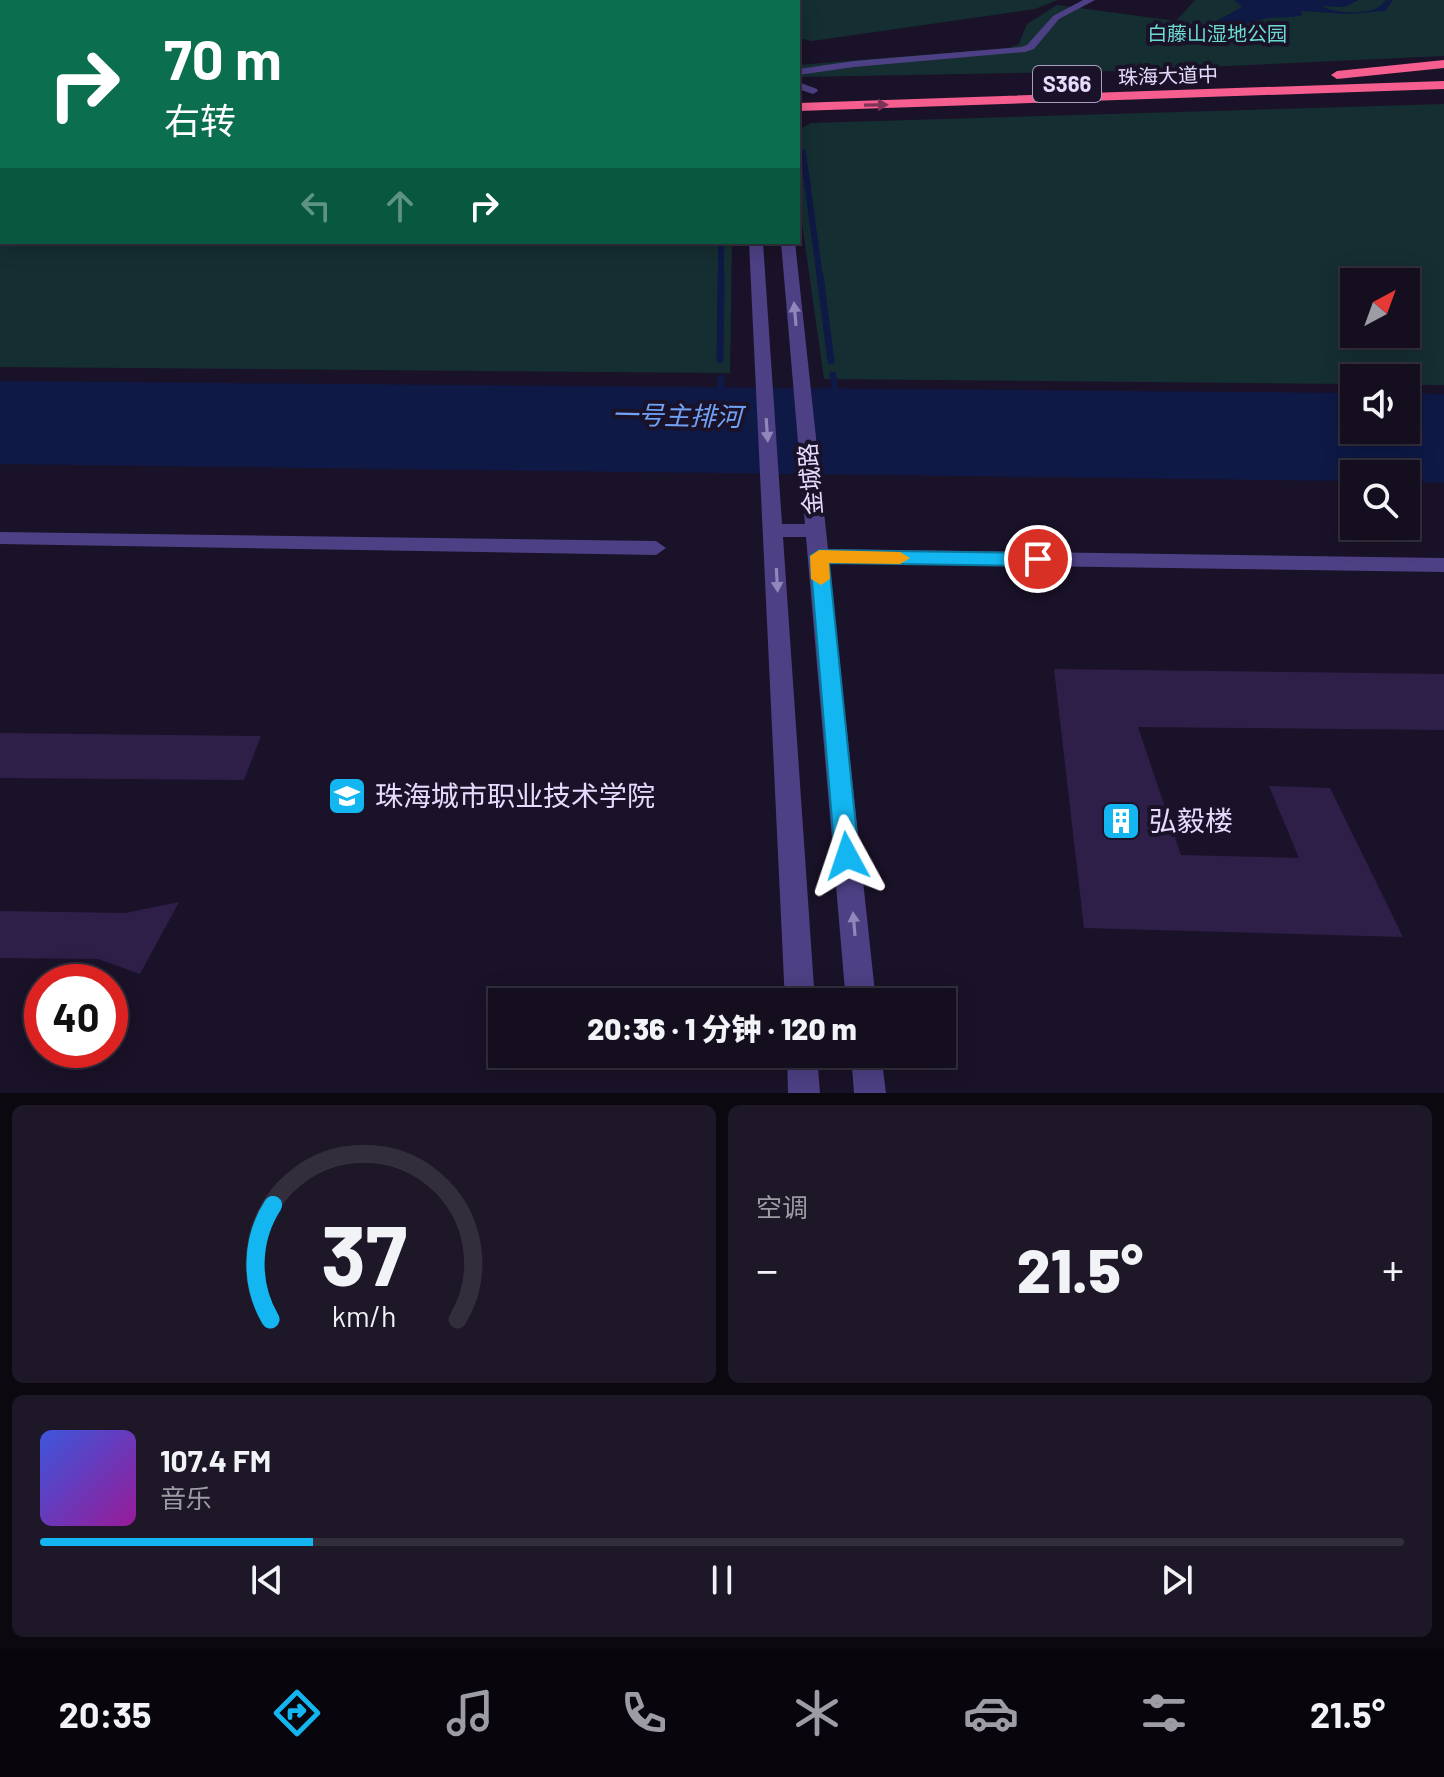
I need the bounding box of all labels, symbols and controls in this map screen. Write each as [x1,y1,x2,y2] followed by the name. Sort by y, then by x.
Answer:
[1147,21,1287,45] park label: 白藤山湿地公园
[164,24,282,91] text: 70 m
[32,32,136,136] icon: right
[1118,61,1218,89] street label: 珠海大道中
[1033,66,1101,102] road number: S366
[164,98,236,141] text: 右转
[864,99,889,112] one-way arrow
[294,184,338,228] icon: left
[378,184,422,228] icon: ahead
[462,184,506,228] icon: right
[1340,268,1420,348] north arrow
[1340,268,1420,540] map controls
[789,301,802,326] one-way arrow
[1340,364,1420,444] button: sound
[612,398,747,431] water label: 一号主排河
[761,418,774,443] one-way arrow
[792,442,827,516] street label: 金城路
[1340,460,1420,540] button: search
[1004,525,1072,593] pin
[1016,537,1060,581] icon: arrive
[770,568,783,593] one-way arrow
[326,775,368,817] school or university icon: 珠海城市职业技术学院
[375,778,655,812] place label: 珠海城市职业技术学院
[1100,800,1142,842] building icon: 弘毅楼
[1149,803,1233,837] place label: 弘毅楼
[805,814,889,898] position arrow
[847,911,860,936] one-way arrow
[24,964,128,1068] speed limit sign: 40
[587,1010,857,1046] text: 20:36 · 1 分钟 · 120 m
[756,1191,808,1222] text: 空调
[321,1203,407,1303] text: 37
[1017,1233,1143,1305] text: 21.5°
[756,1242,778,1295] text: −
[1382,1242,1404,1295] text: +
[332,1298,396,1333] text: km/h
[160,1442,271,1478] text: 107.4 FM
[160,1482,212,1513] text: 音乐
[245,1558,289,1602] icon: previous
[700,1558,744,1602] icon: pause
[1155,1558,1199,1602] icon: next
[269,1685,325,1741] icon: directions
[442,1685,498,1741] icon: music
[616,1685,672,1741] icon: phone
[789,1685,845,1741] icon: climate
[963,1685,1019,1741] icon: car
[1136,1685,1192,1741] icon: filters
[59,1692,151,1735] text: 20:35
[1310,1692,1385,1735] text: 21.5°

